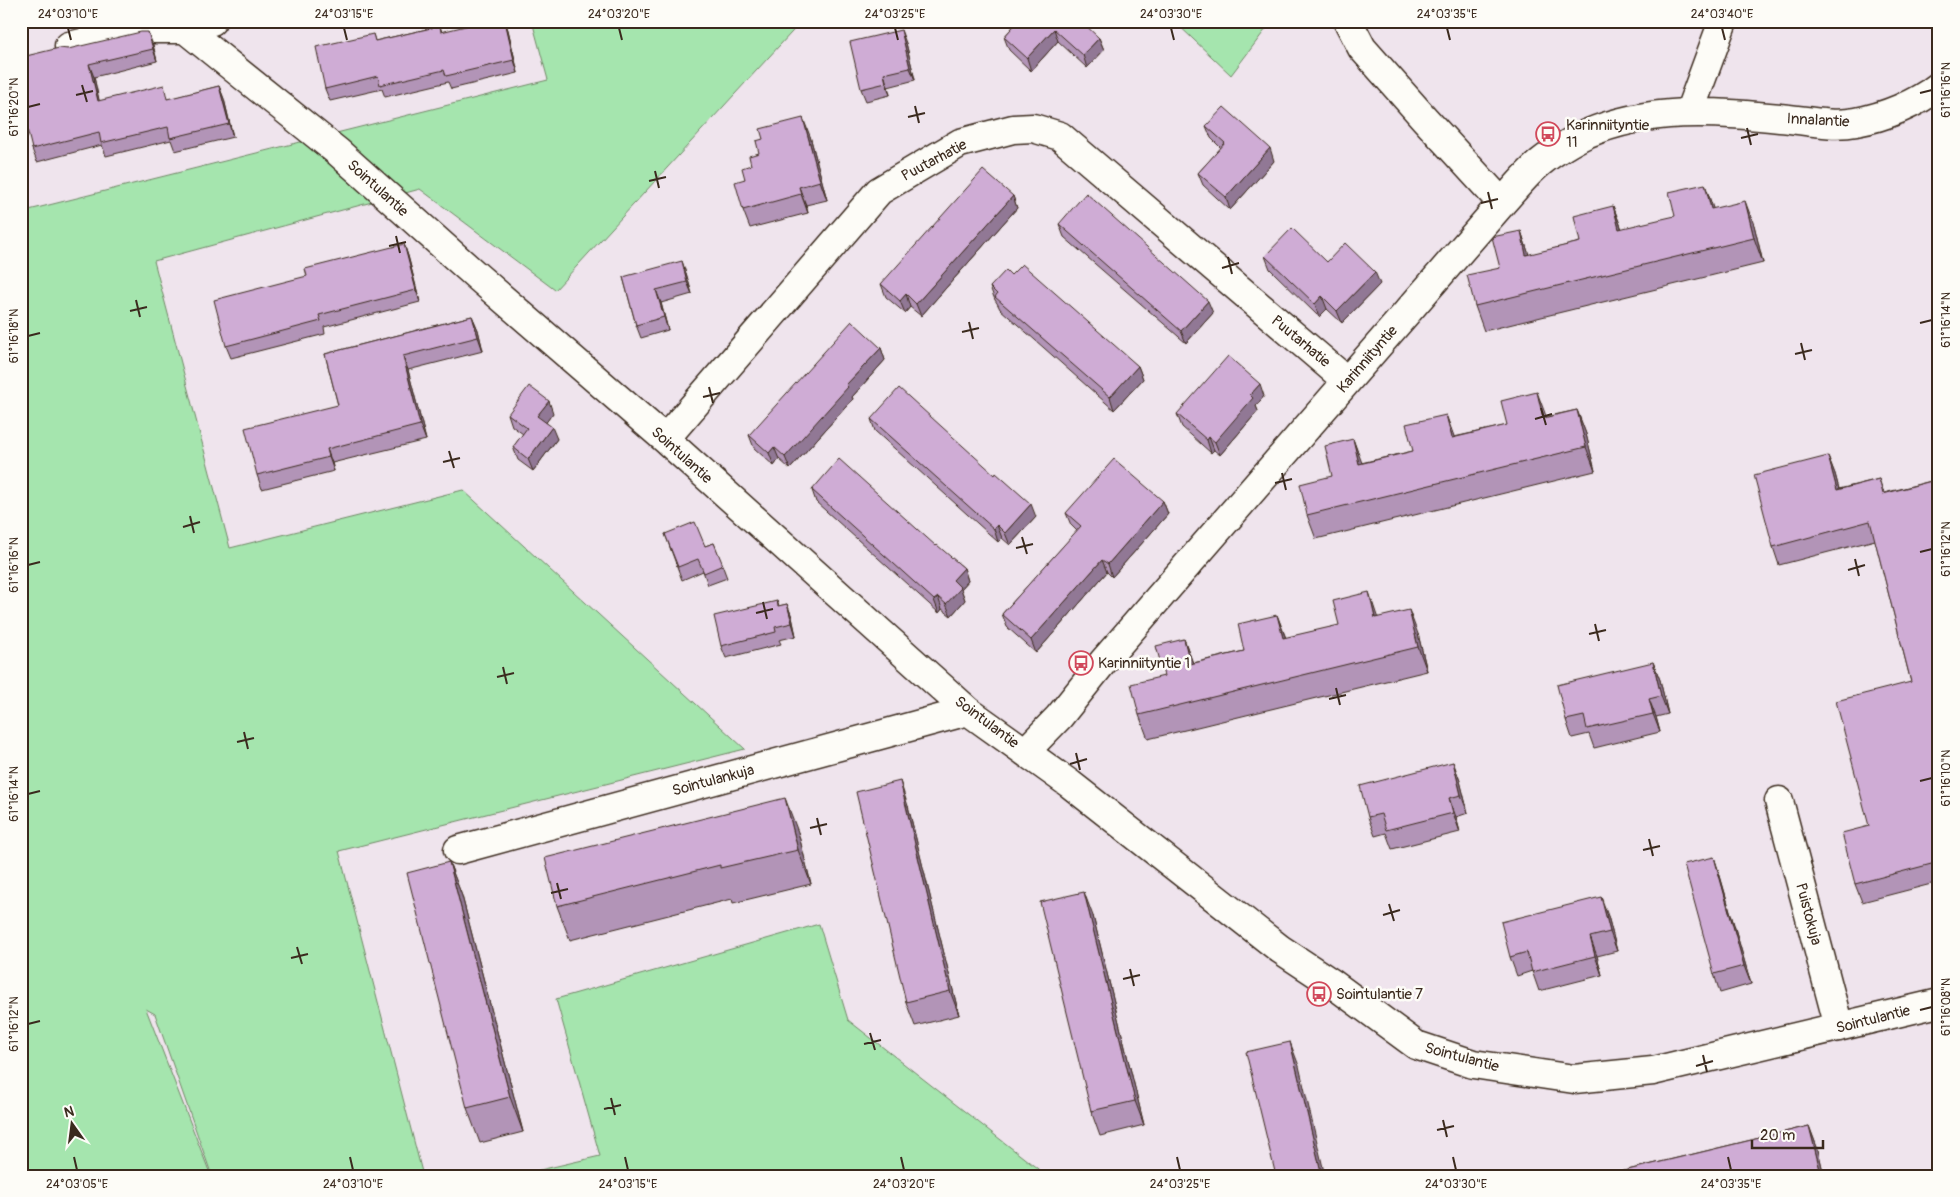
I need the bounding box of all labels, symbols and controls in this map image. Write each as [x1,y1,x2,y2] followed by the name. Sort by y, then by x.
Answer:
[38,7,98,22] text: 24°03'10"E
[315,7,373,22] text: 24°03'15"E
[588,7,650,22] text: 24°03'20"E
[865,7,925,22] text: 24°03'25"E
[1140,7,1202,22] text: 24°03'30"E
[1417,7,1477,22] text: 24°03'35"E
[1691,7,1753,22] text: 24°03'40"E
[1939,62,1954,118] text: 61°16'16"N
[7,78,22,136] text: 61°16'20"N
[1786,109,1850,132] street label: Innalantie
[1566,116,1650,152] place label: Karinniityntie 11
[1535,121,1561,147] bus stop icon: Karinniityntie 11
[898,135,971,186] street label: Puutarhatie
[343,156,413,221] street label: Sointulantie
[1939,292,1954,348] text: 61°16'14"N
[7,309,22,363] text: 61°16'18"N
[1267,311,1335,372] street label: Puutarhatie
[1333,321,1402,397] street label: Karinniityntie
[647,423,717,488] street label: Sointulantie
[1939,521,1954,577] text: 61°16'12"N
[7,537,22,593] text: 61°16'16"N
[1068,650,1094,676] bus stop icon: Karinniityntie 1
[1098,654,1190,673] place label: Karinniityntie 1
[951,692,1023,753] street label: Sointulantie
[1939,750,1954,806] text: 61°16'10"N
[670,760,756,801] street label: Sointulankuja
[7,766,22,822] text: 61°16'14"N
[1791,881,1826,947] street label: Puistokuja
[1939,978,1954,1036] text: 61°16'08"N
[1306,981,1332,1007] bus stop icon: Sointulantie 7
[1336,985,1423,1004] place label: Sointulantie 7
[7,996,22,1052] text: 61°16'12"N
[1834,1001,1913,1038] street label: Sointulantie
[1423,1038,1502,1077] street label: Sointulantie
[48,1100,98,1150] north arrow
[62,1102,76,1121] text: N
[1752,1117,1824,1149] scale bar
[1760,1126,1795,1145] text: 20 m
[46,1177,108,1192] text: 24°03'05"E
[323,1177,383,1192] text: 24°03'10"E
[599,1177,657,1192] text: 24°03'15"E
[873,1177,935,1192] text: 24°03'20"E
[1150,1177,1210,1192] text: 24°03'25"E
[1425,1177,1487,1192] text: 24°03'30"E
[1701,1177,1761,1192] text: 24°03'35"E

